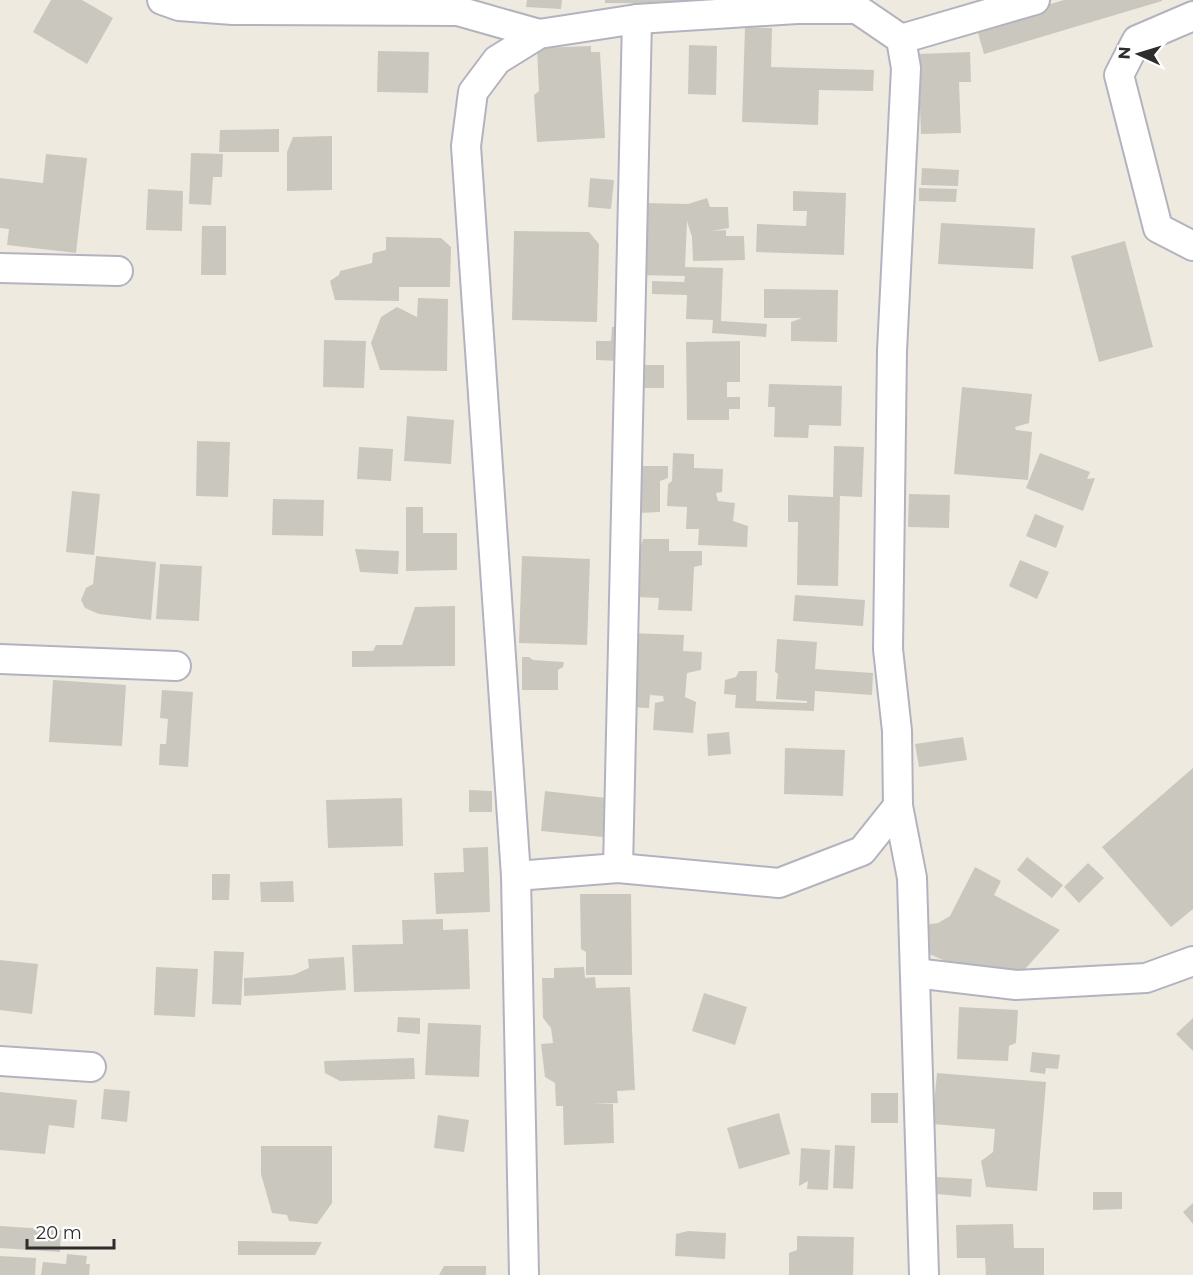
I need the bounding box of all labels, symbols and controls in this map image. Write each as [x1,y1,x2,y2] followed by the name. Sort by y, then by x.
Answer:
[1109,24,1169,84] north arrow
[1115,46,1134,60] text: N
[27,1212,114,1250] scale bar
[36,1222,82,1244] text: 20 m

